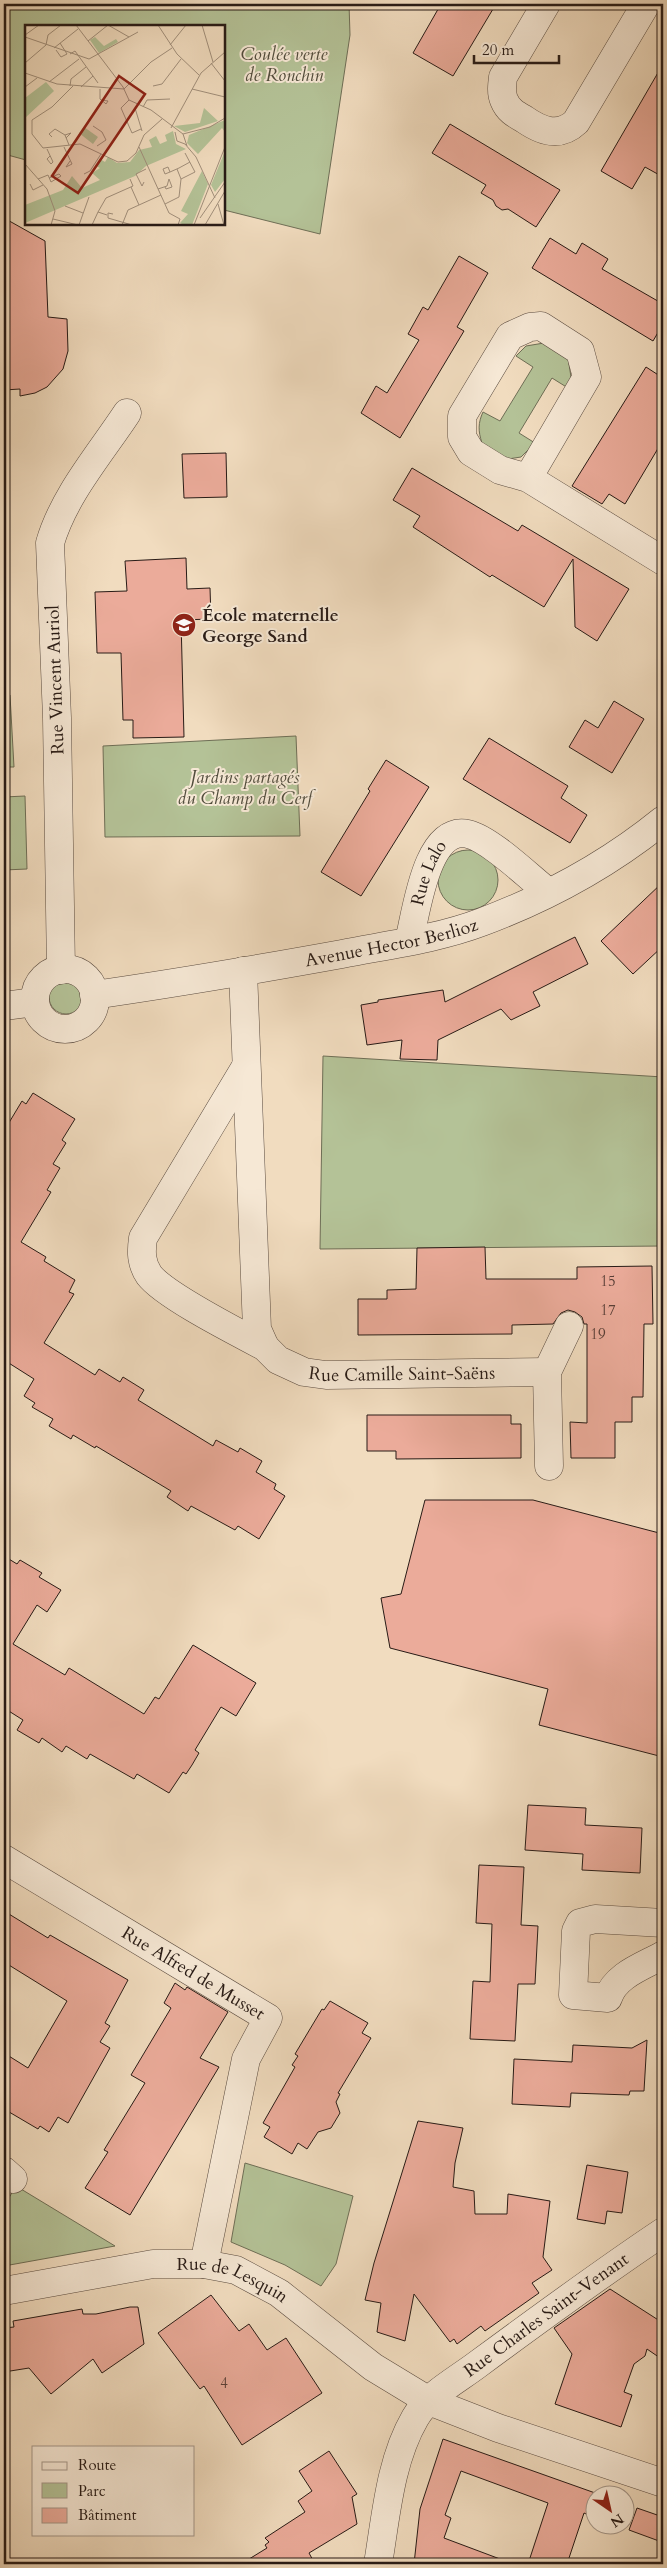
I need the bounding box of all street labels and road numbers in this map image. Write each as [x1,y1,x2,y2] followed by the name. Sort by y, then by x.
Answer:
[40,604,71,755] street label: Rue Vincent Auriol
[405,835,453,908] street label: Rue Lalo
[303,912,481,973] street label: Avenue Hector Berlioz
[307,1361,495,1388] street label: Rue Camille Saint-Saëns
[117,1921,270,2026] street label: Rue Alfred de Musset
[459,2247,634,2383] street label: Rue Charles Saint-Venant
[177,2252,294,2309] street label: Rue de Lesquin

